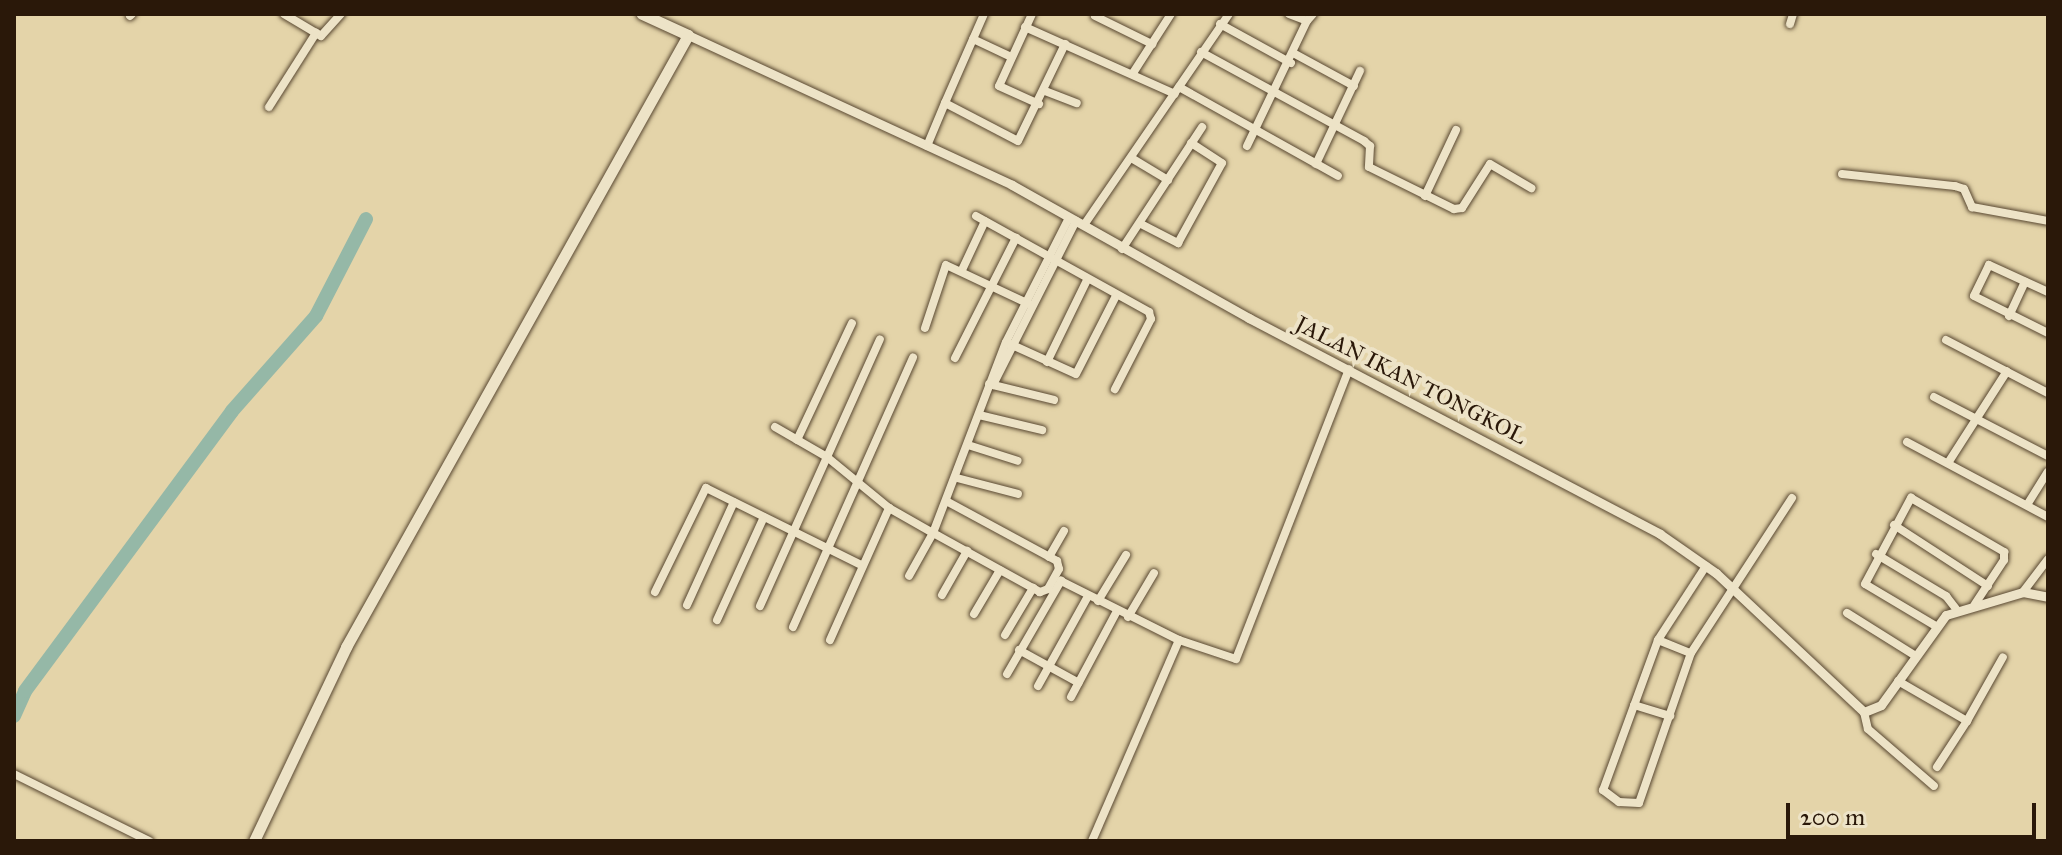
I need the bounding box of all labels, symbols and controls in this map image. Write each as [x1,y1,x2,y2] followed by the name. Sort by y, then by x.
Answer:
[1291,310,1531,450] street label: JALAN IKAN TONGKOL
[1790,787,2040,837] scale bar
[1800,802,1865,832] text: 200 m

